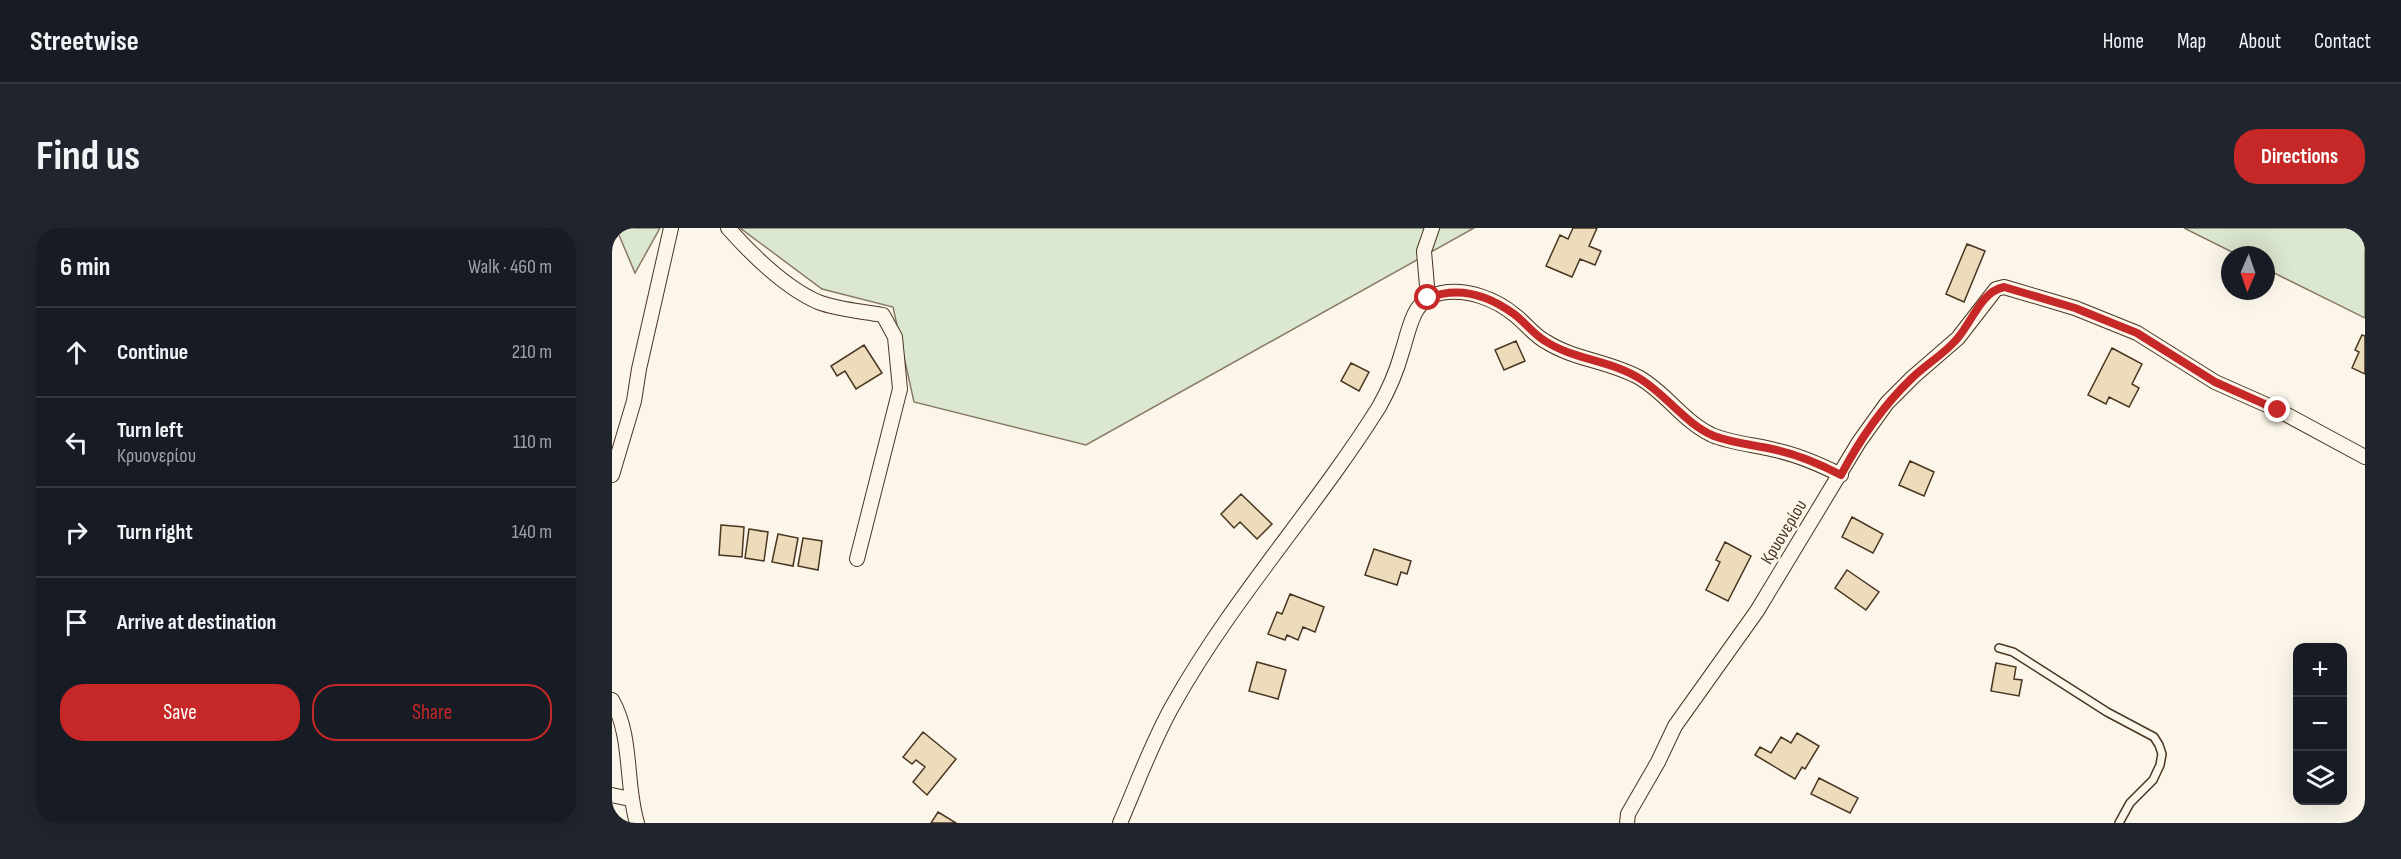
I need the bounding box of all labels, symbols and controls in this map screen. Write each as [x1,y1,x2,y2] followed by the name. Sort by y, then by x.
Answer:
[30,25,139,58] text: Streetwise
[2103,29,2144,54] text: Home
[2177,29,2206,54] text: Map
[2239,29,2281,54] text: About
[2314,29,2371,54] text: Contact
[2234,129,2365,184] button: Directions
[36,131,140,182] text: Find us
[2221,246,2275,300] north arrow
[60,252,110,283] text: 6 min
[468,255,552,279] text: Walk · 460 m
[1414,284,1440,310] route start
[60,336,93,369] icon: ahead
[117,339,188,366] text: Continue
[512,340,552,364] text: 210 m
[2264,396,2290,422] route end
[117,417,183,444] text: Turn left
[60,426,93,459] icon: left
[513,430,552,454] text: 110 m
[117,444,196,468] text: Κρυονερίου
[1757,496,1811,568] street label: Κρυονερίου
[60,516,93,549] icon: right
[117,519,193,546] text: Turn right
[512,520,552,544] text: 140 m
[60,606,93,639] icon: arrive
[117,609,276,636] text: Arrive at destination
[2293,643,2347,805] map controls
[2293,643,2347,697] button: +
[60,684,300,741] button: Save
[312,684,552,741] button: Share
[2293,697,2347,751] button: −
[2293,751,2347,805] button: layers

